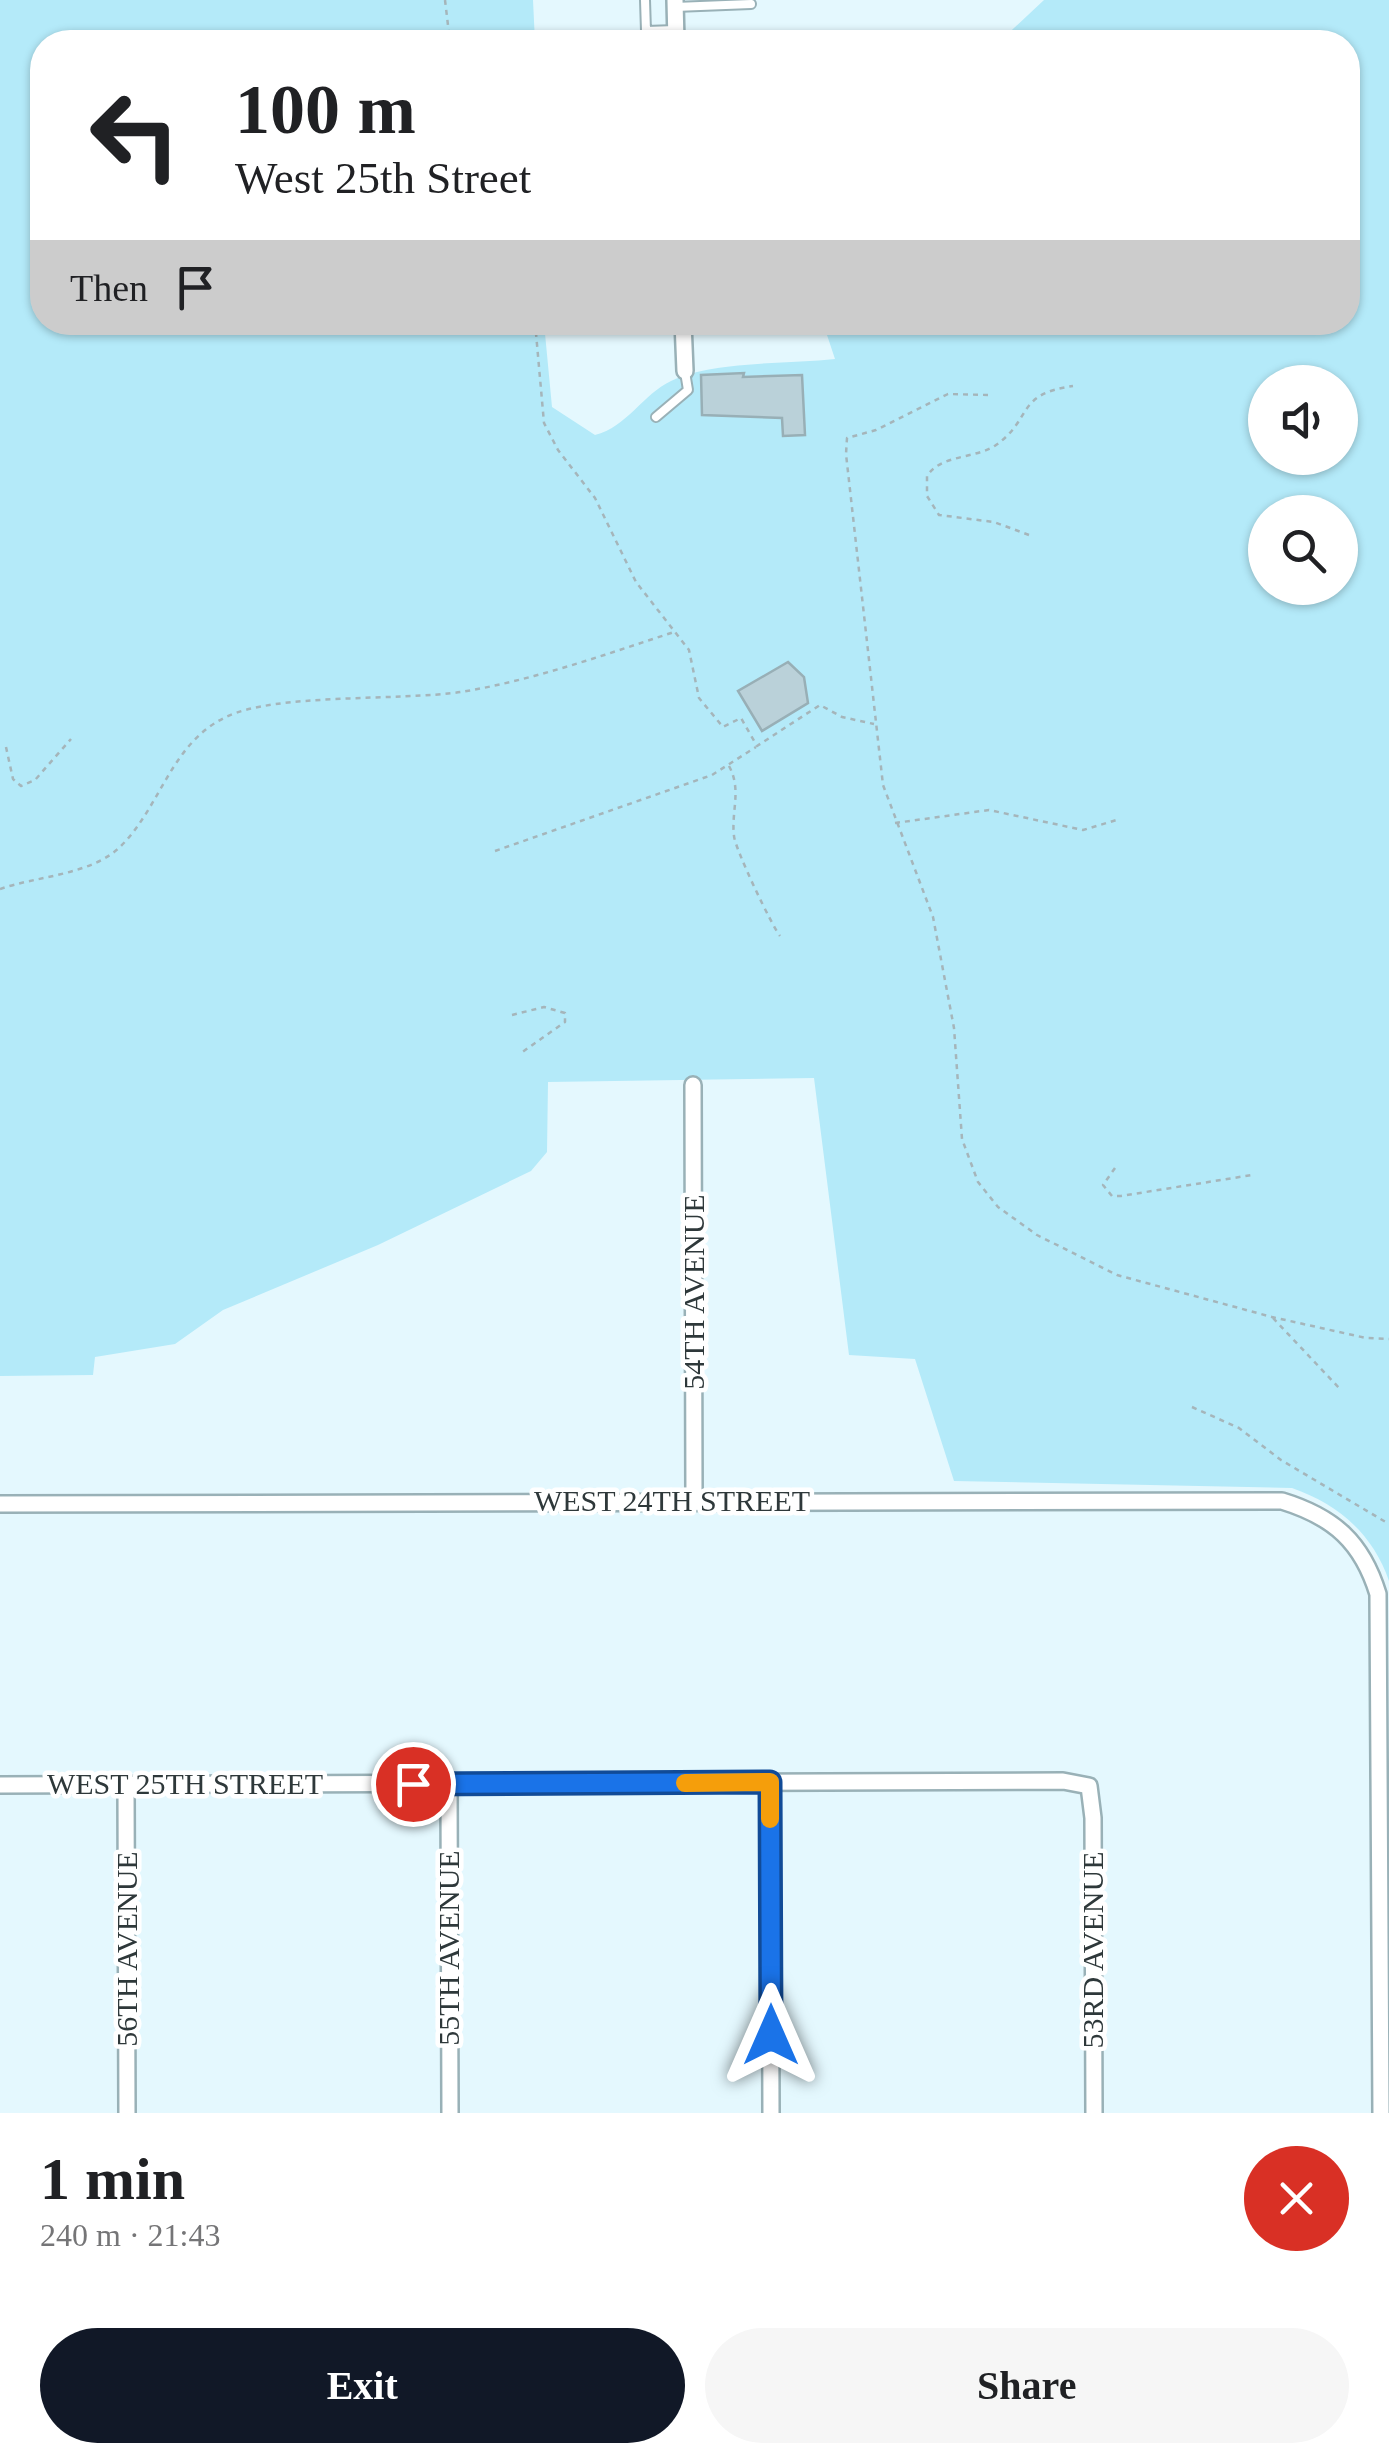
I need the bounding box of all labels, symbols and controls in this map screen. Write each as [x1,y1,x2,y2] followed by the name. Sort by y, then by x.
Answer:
[70,70,200,200] icon: left
[235,71,416,148] text: 100 m
[235,153,531,203] text: West 25th Street
[168,260,223,315] icon: arrive
[70,267,148,309] text: Then
[1248,365,1358,605] map controls
[1248,365,1358,475] button: sound
[1248,495,1358,605] button: search
[677,1194,710,1390] street label: 54TH AVENUE
[534,1484,810,1517] street label: WEST 24TH STREET
[371,1742,456,1827] pin
[386,1757,441,1812] icon: arrive
[47,1767,323,1800] street label: WEST 25TH STREET
[432,1850,465,2046] street label: 55TH AVENUE
[110,1851,143,2047] street label: 56TH AVENUE
[1076,1852,1109,2048] street label: 53RD AVENUE
[719,1983,823,2087] position arrow
[40,2146,185,2212] text: 1 min
[1244,2146,1349,2251] button: close
[40,2217,220,2253] text: 240 m · 21:43
[40,2328,685,2443] button: Exit
[705,2328,1349,2443] button: Share

